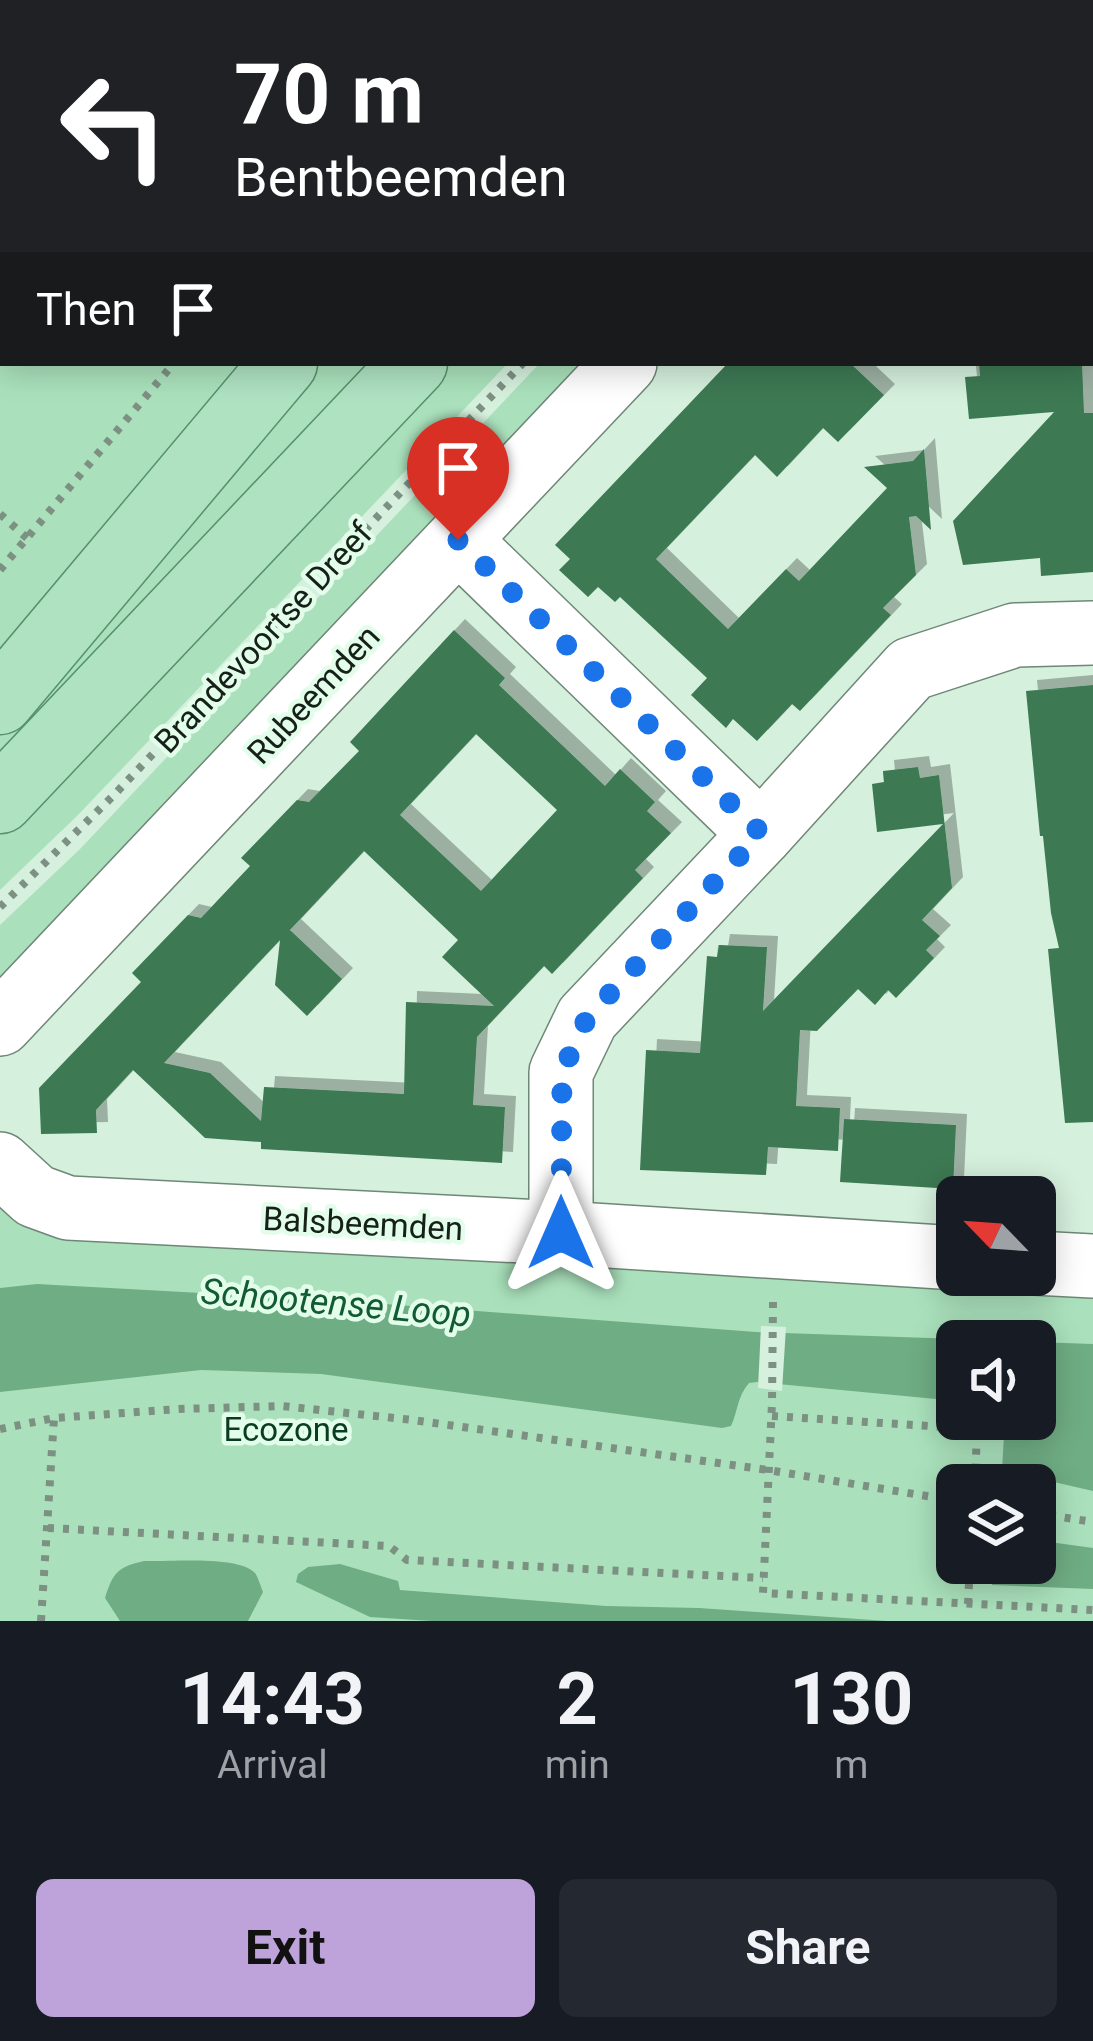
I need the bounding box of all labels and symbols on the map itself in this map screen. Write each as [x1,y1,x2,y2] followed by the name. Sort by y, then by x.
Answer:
[407,417,509,540] pin
[146,514,381,761] street label: Brandevoortse Dreef
[239,617,387,772] street label: Rubeemden
[498,1170,624,1296] position arrow
[936,1176,1056,1296] north arrow
[262,1199,464,1248] street label: Balsbeemden
[199,1270,473,1336] water label: Schootense Loop
[224,1410,348,1449] park label: Ecozone

